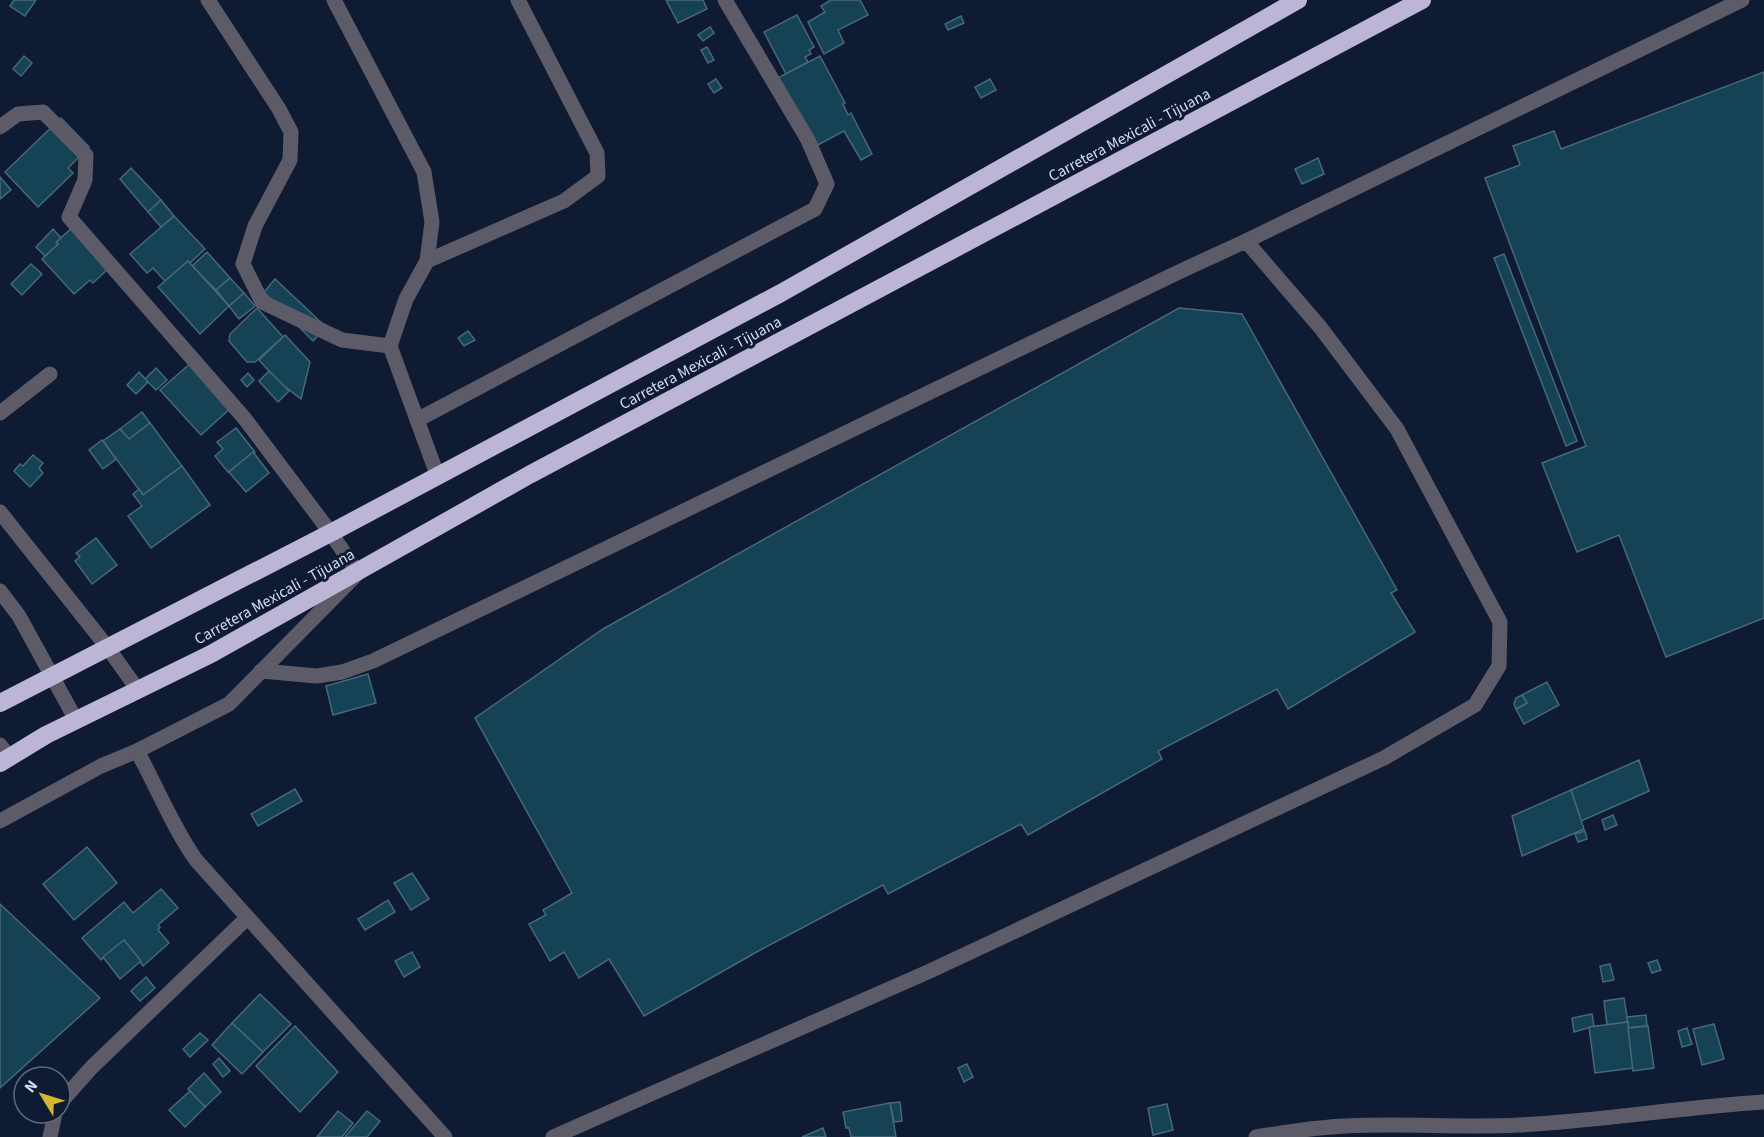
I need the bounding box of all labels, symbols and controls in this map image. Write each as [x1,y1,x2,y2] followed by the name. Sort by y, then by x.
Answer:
[1045,83,1214,187] street label: Carretera Mexicali - Tijuana
[616,311,785,415] street label: Carretera Mexicali - Tijuana
[190,543,359,650] street label: Carretera Mexicali - Tijuana
[12,1065,72,1125] north arrow
[19,1075,43,1097] text: N

